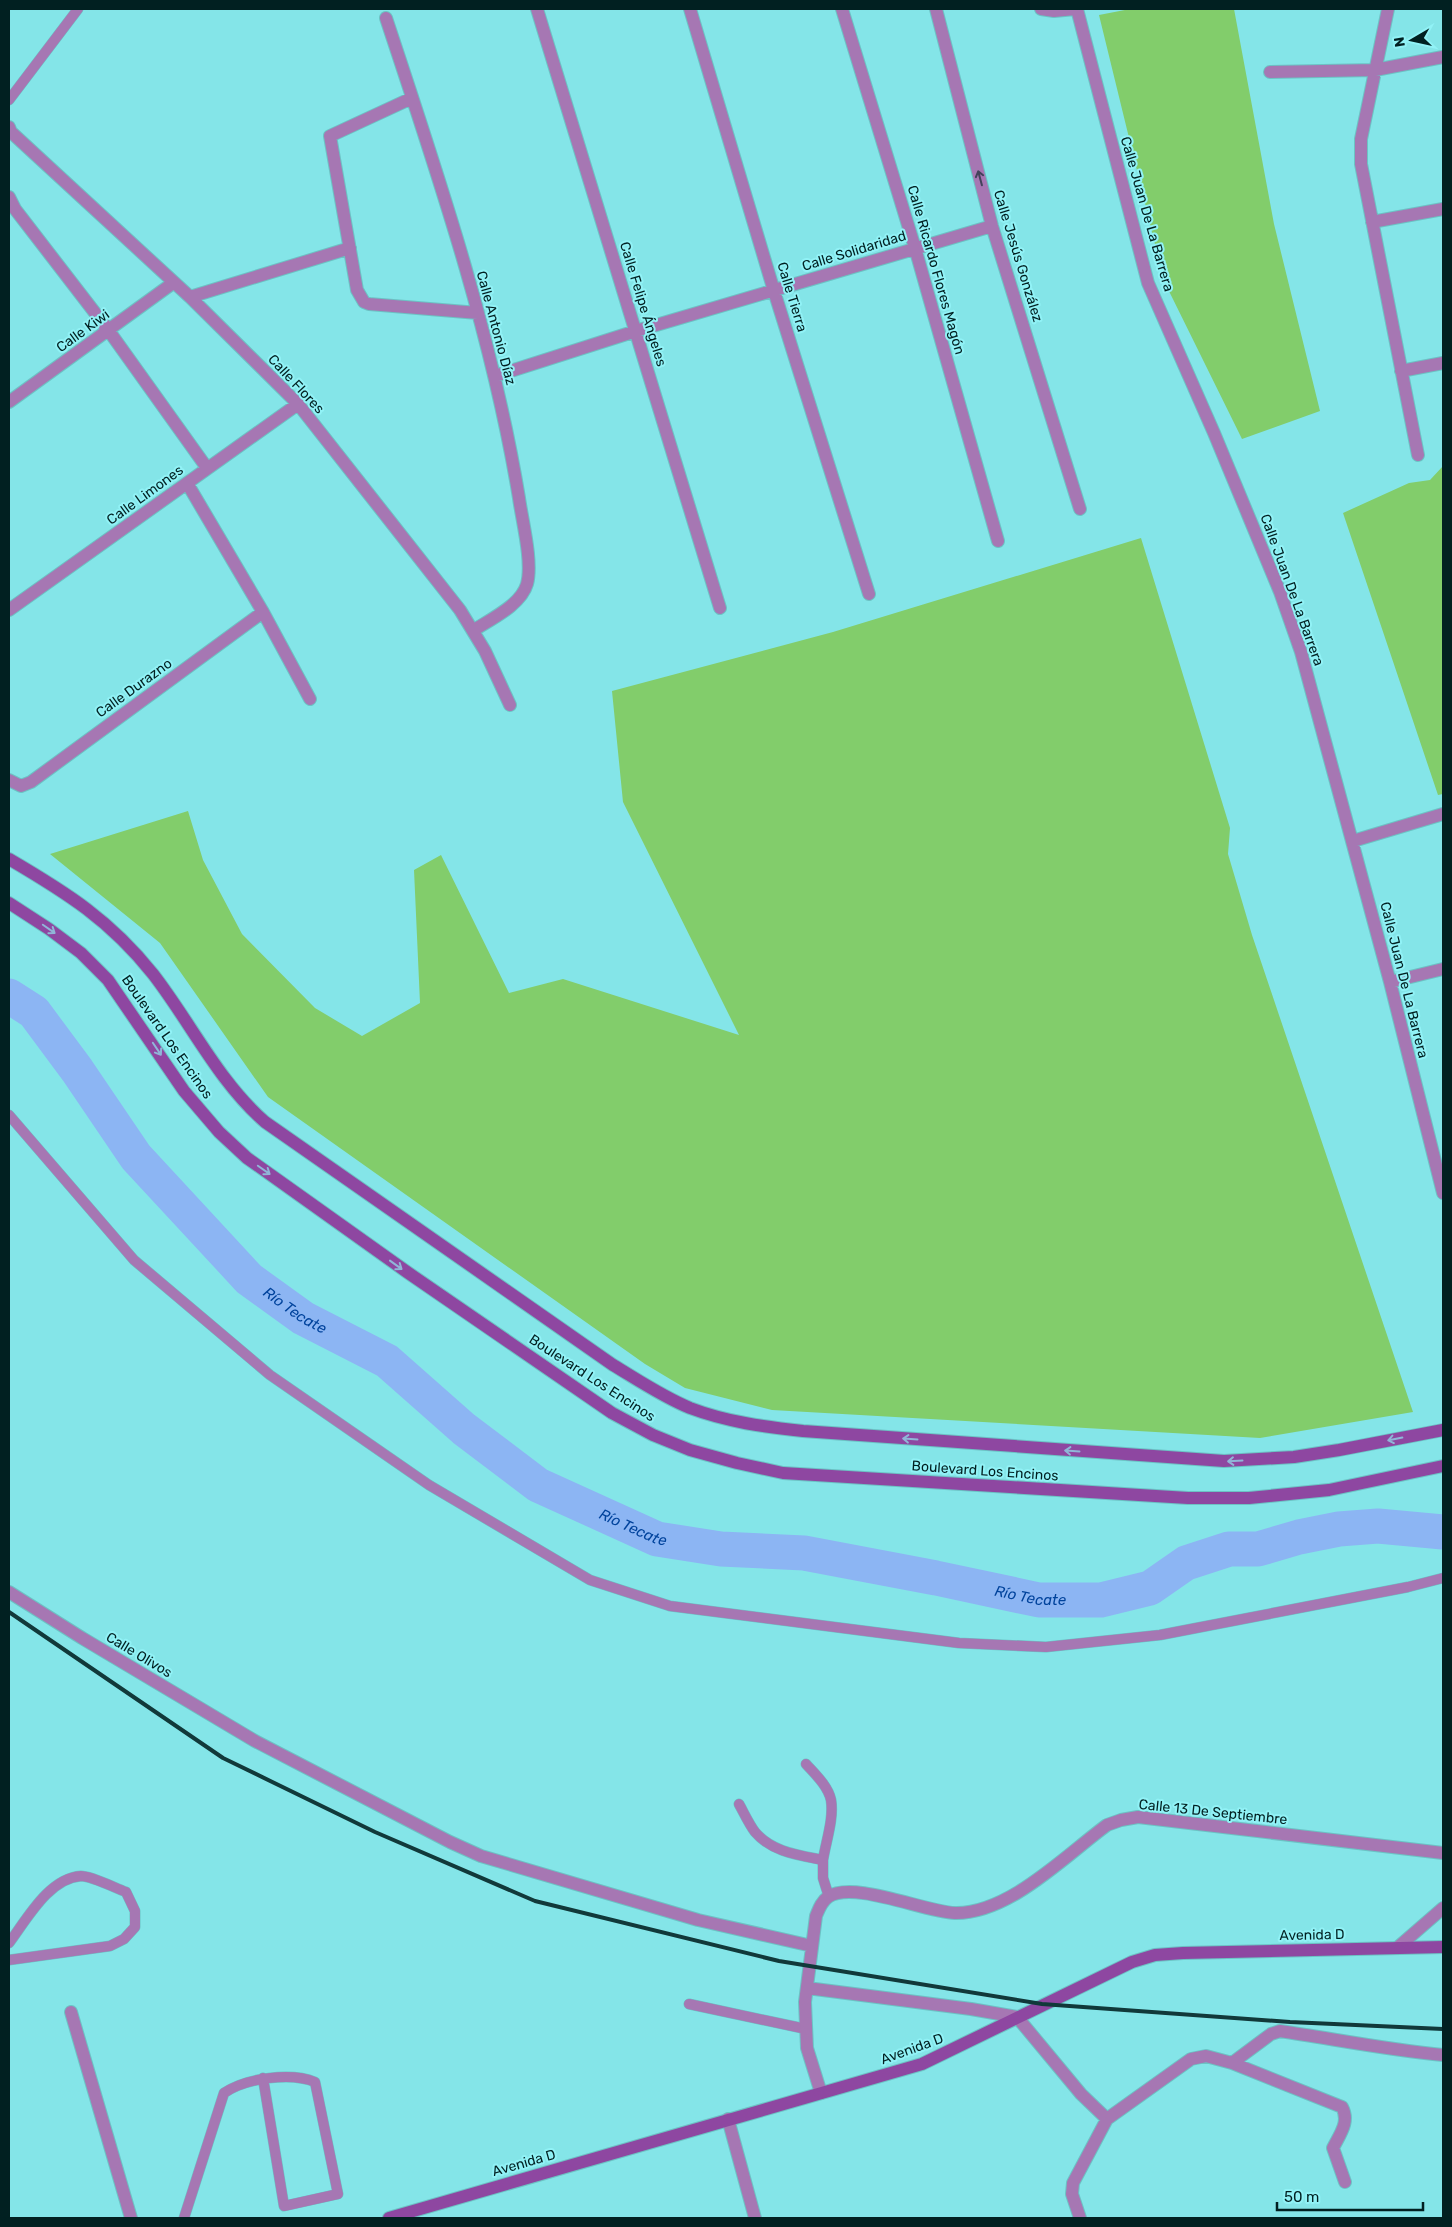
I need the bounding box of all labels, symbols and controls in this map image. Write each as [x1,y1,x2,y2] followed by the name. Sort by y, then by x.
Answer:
[1387,15,1437,65] north arrow
[1390,36,1409,48] text: N
[1117,135,1177,293] street label: Calle Juan De La Barrera
[975,171,984,187] one-way arrow
[904,184,968,356] street label: Calle Ricardo Flores Magón
[990,188,1046,324] street label: Calle Jesús González
[800,227,908,275] street label: Calle Solidaridad
[616,239,671,368] street label: Calle Felipe Ángeles
[773,260,811,334] street label: Calle Tierra
[473,269,519,387] street label: Calle Antonio Díaz
[53,306,113,356] street label: Calle Kiwi
[264,351,328,417] street label: Calle Flores
[103,462,187,528] street label: Calle Limones
[1257,512,1327,668] street label: Calle Juan De La Barrera
[93,655,175,721] street label: Calle Durazno
[1376,900,1432,1060] street label: Calle Juan De La Barrera
[42,924,56,934] one-way arrow
[118,972,216,1102] street label: Boulevard Los Encinos
[152,1042,162,1056] one-way arrow
[257,1165,271,1175] one-way arrow
[389,1259,402,1270] one-way arrow
[260,1283,330,1338] water label: Río Tecate
[526,1331,658,1425] street label: Boulevard Los Encinos
[903,1435,919,1444] one-way arrow
[1388,1435,1404,1444] one-way arrow
[1065,1447,1081,1456] one-way arrow
[1227,1456,1243,1465] one-way arrow
[911,1457,1059,1485] street label: Boulevard Los Encinos
[596,1505,669,1549] water label: Río Tecate
[993,1582,1067,1609] water label: Río Tecate
[103,1629,175,1681] street label: Calle Olivos
[1138,1796,1288,1828] street label: Calle 13 De Septiembre
[1279,1926,1345,1944] street label: Avenida D
[878,2030,946,2068] street label: Avenida D
[490,2146,558,2180] street label: Avenida D
[1277,2180,1423,2212] scale bar
[1284,2188,1319,2206] text: 50 m

